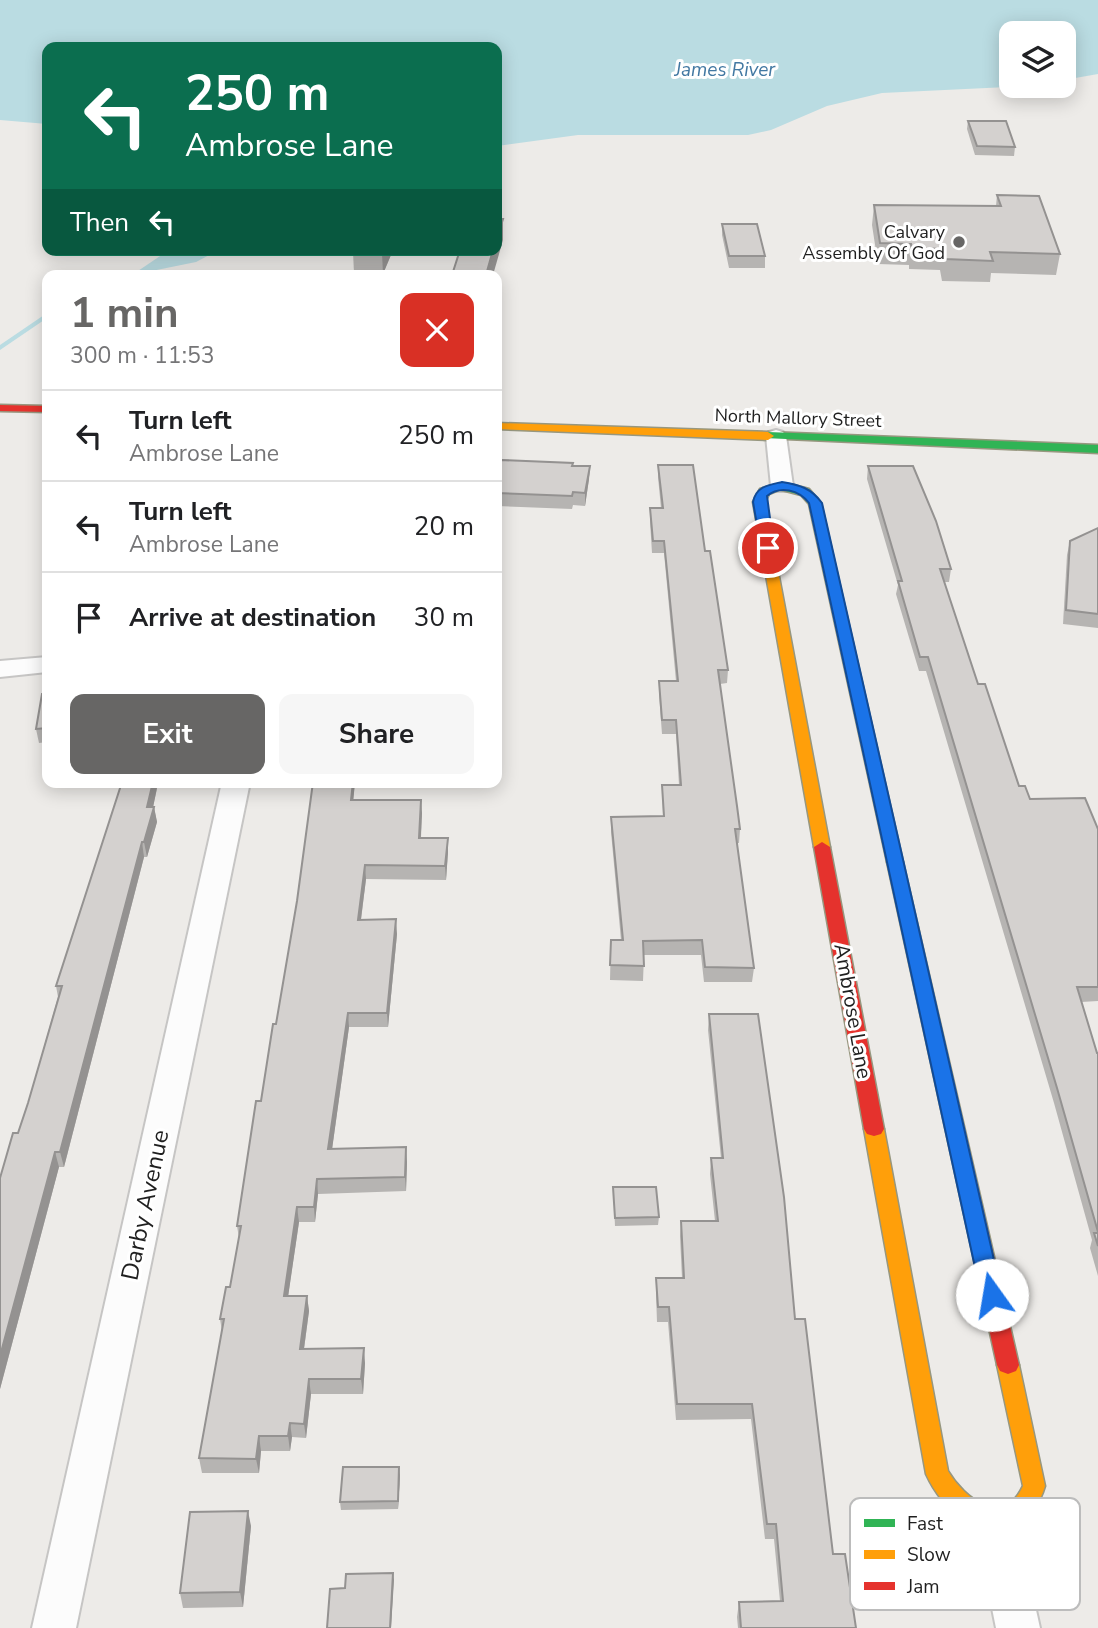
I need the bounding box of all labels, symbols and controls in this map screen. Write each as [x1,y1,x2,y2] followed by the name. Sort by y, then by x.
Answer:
[999,21,1076,98] map controls
[999,21,1076,98] button: layers
[674,57,776,83] water label: James River
[185,60,329,127] text: 250 m
[70,70,161,161] icon: left
[185,124,394,167] text: Ambrose Lane
[143,203,181,241] icon: left
[70,205,129,240] text: Then
[802,220,946,265] place label: Calvary Assembly Of God
[951,234,967,250] marker: Calvary Assembly Of God
[70,285,179,342] text: 1 min
[400,293,474,367] button: close
[70,340,215,371] text: 300 m · 11:53
[129,403,232,438] text: Turn left
[714,403,883,433] street label: North Mallory Street
[70,417,108,455] icon: left
[398,418,474,453] text: 250 m
[129,438,279,469] text: Ambrose Lane
[129,494,232,529] text: Turn left
[70,508,108,546] icon: left
[414,509,474,544] text: 20 m
[738,518,798,578] pin
[129,529,279,560] text: Ambrose Lane
[749,529,787,567] icon: arrive
[70,599,108,637] icon: arrive
[129,600,376,635] text: Arrive at destination
[414,600,474,635] text: 30 m
[70,694,265,774] button: Exit
[279,694,474,774] button: Share
[827,941,879,1081] street label: Ambrose Lane
[113,1127,177,1283] street label: Darby Avenue
[955,1258,1029,1332] position arrow
[850,1498,1080,1610] legend
[907,1511,943,1537] text: Fast
[907,1542,951,1568] text: Slow
[906,1574,940,1600] text: Jam

